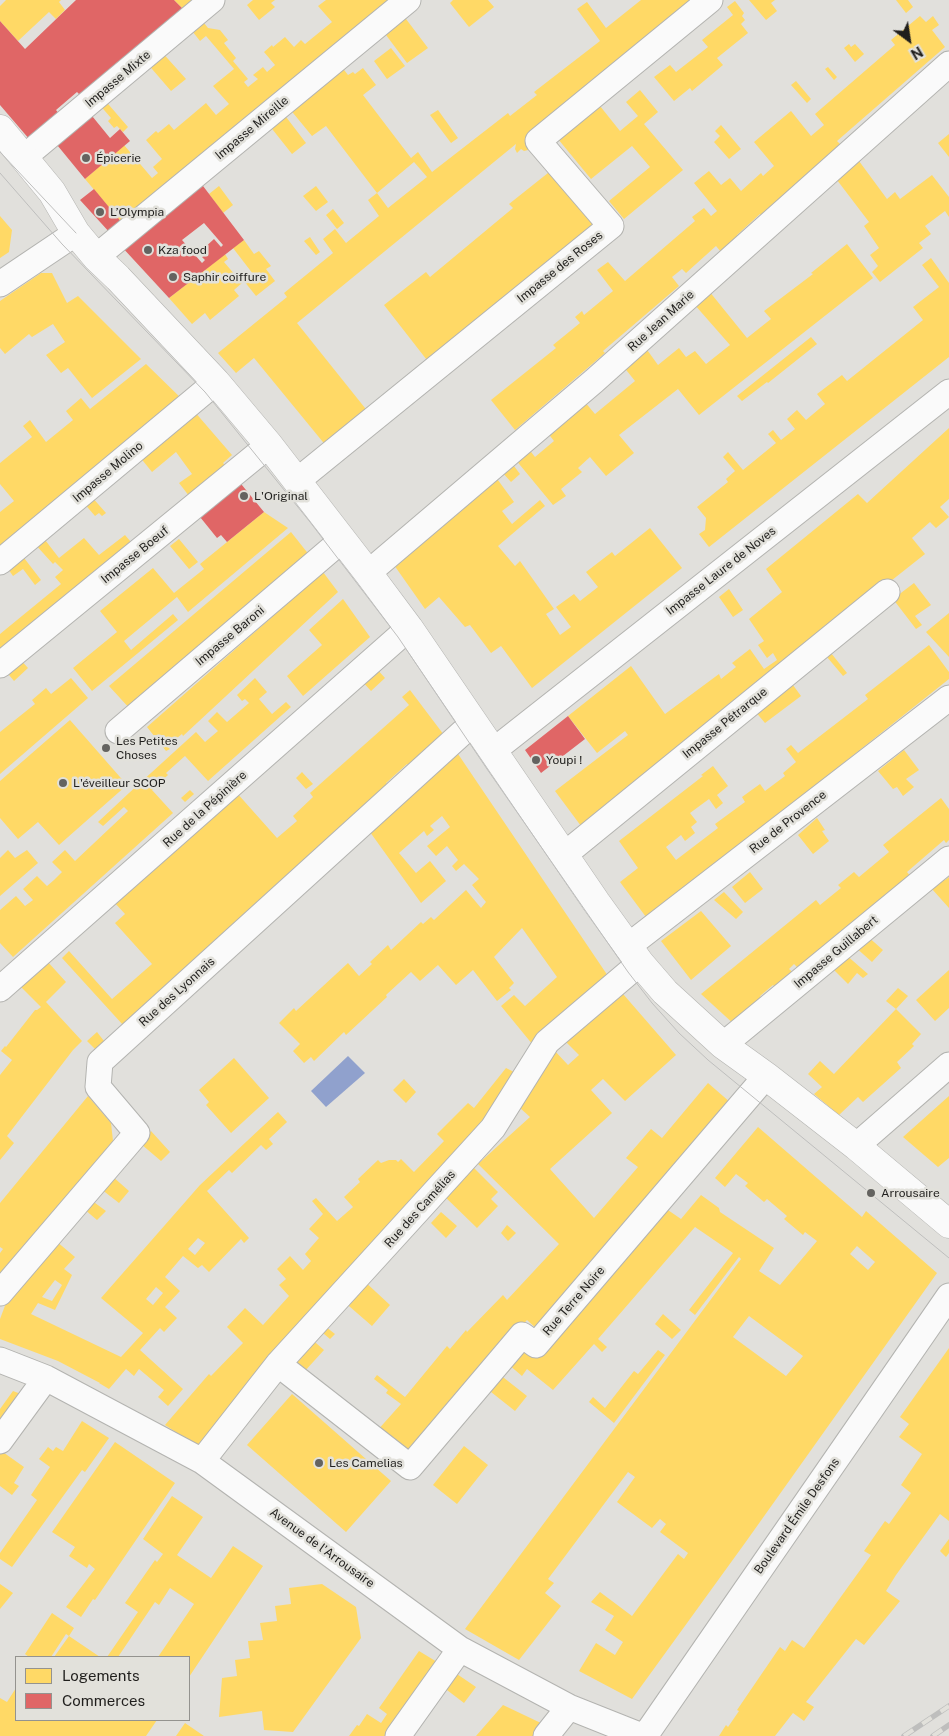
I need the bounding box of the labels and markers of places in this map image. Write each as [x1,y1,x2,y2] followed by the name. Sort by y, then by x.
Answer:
[96,151,141,165] place label: Épicerie
[80,152,92,164] marker: Épicerie
[110,205,164,219] place label: L’Olympia
[94,206,106,218] marker: L’Olympia
[158,243,207,257] place label: Kza food
[142,244,154,256] marker: Kza food
[183,270,266,284] place label: Saphir coiffure
[167,271,179,283] marker: Saphir coiffure
[254,489,308,503] place label: L'Original
[238,490,250,502] marker: L'Original
[116,734,177,762] place label: Les Petites Choses
[100,742,112,754] marker: Les Petites Choses
[546,753,582,767] place label: Youpi !
[530,754,542,766] marker: Youpi !
[73,776,165,790] place label: L'éveilleur SCOP
[57,777,69,789] marker: L'éveilleur SCOP
[881,1186,940,1200] place label: Arrousaire
[865,1187,877,1199] marker: Arrousaire
[329,1456,403,1470] place label: Les Camelias
[313,1457,325,1469] marker: Les Camelias

